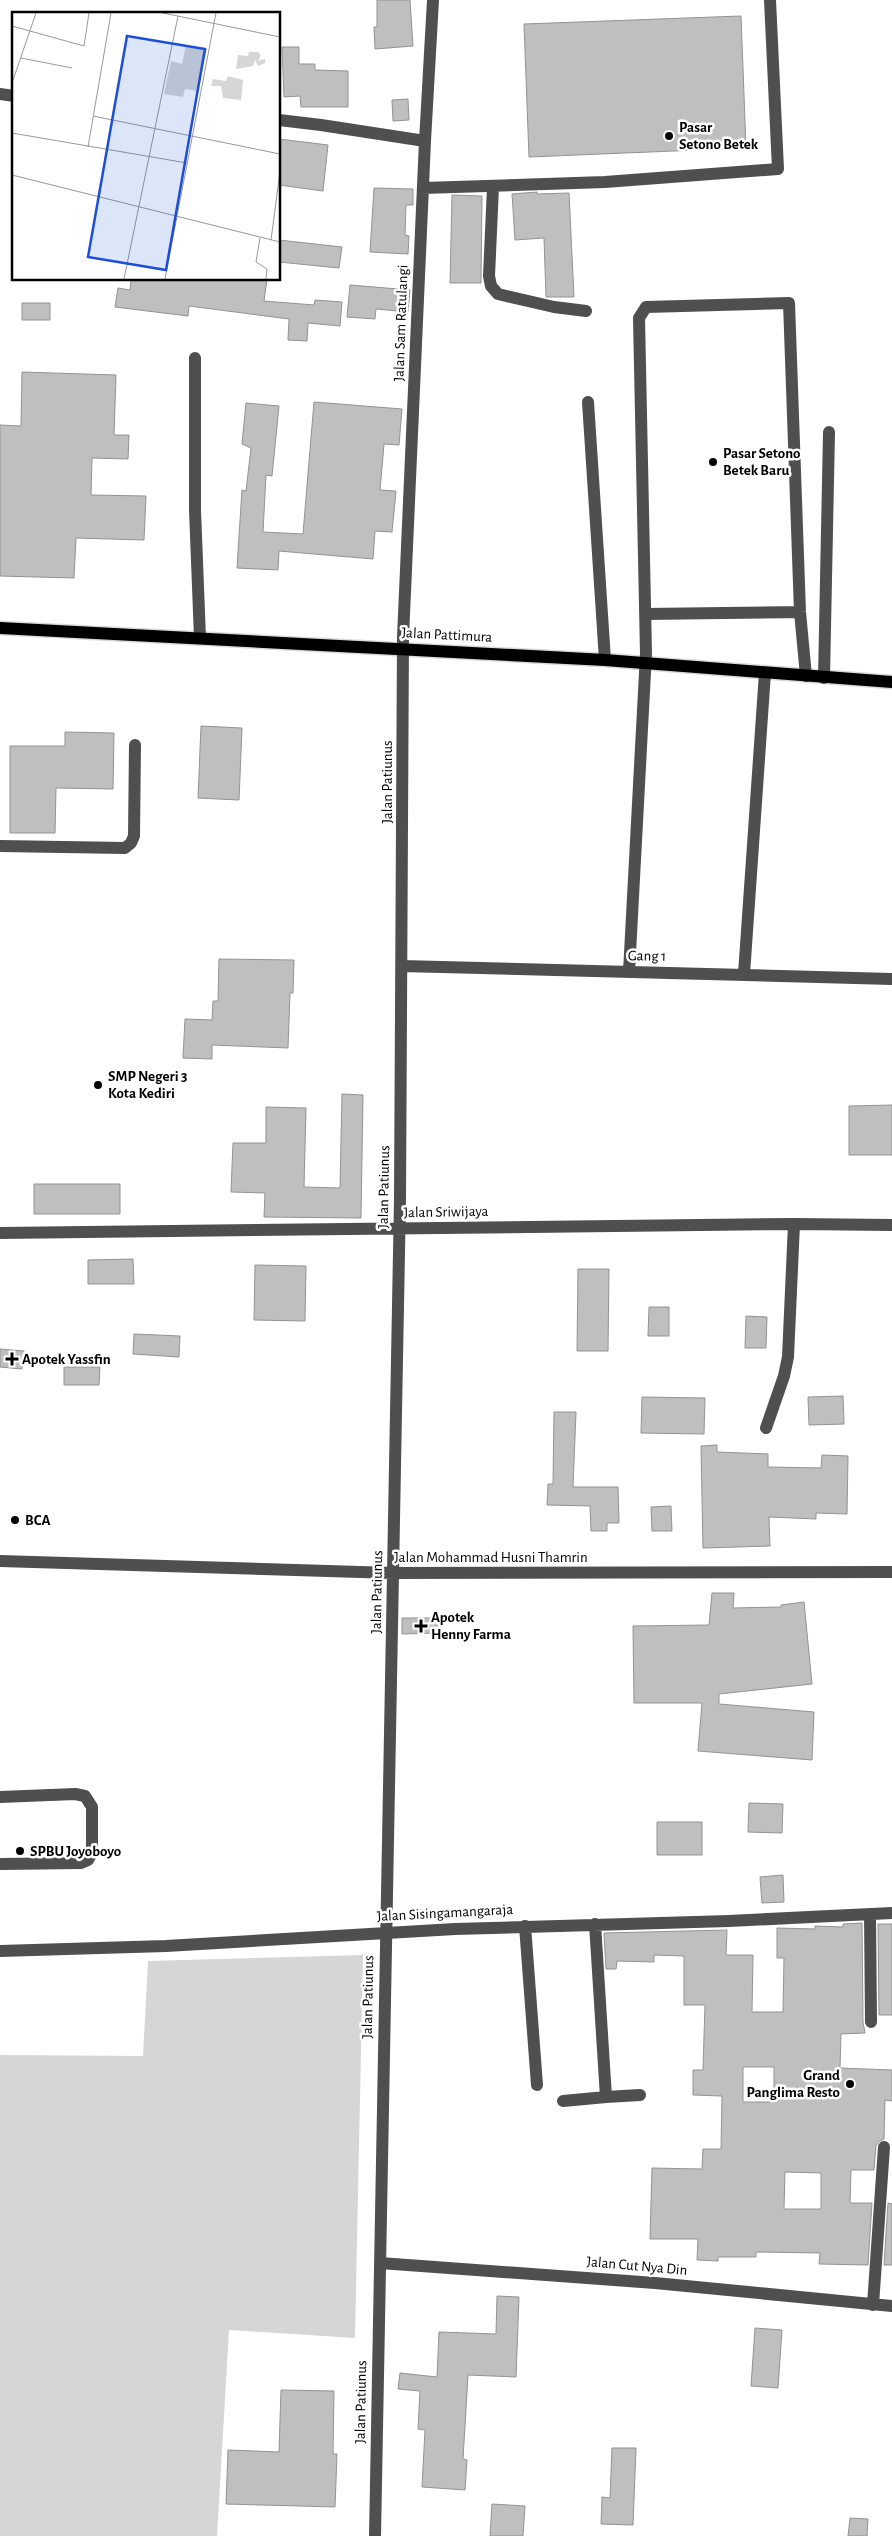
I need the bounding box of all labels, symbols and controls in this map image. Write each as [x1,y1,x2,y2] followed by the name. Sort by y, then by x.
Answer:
[12,12,280,280] inset map
[679,120,759,152] place label: Pasar Setono Betek
[663,130,675,142] marker: Pasar Setono Betek
[391,264,411,382] street label: Jalan Sam Ratulangi
[723,446,800,478] place label: Pasar Setono Betek Baru
[707,456,719,468] marker: Pasar Setono Betek Baru
[401,625,493,645] street label: Jalan Pattimura
[380,740,395,824] street label: Jalan Patiunus
[628,948,666,964] street label: Gang 1
[108,1069,187,1101] place label: SMP Negeri 3 Kota Kediri
[92,1079,104,1091] marker: SMP Negeri 3 Kota Kediri
[376,1145,392,1229] street label: Jalan Patiunus
[403,1204,489,1220] street label: Jalan Sriwijaya
[22,1352,111,1367] place label: Apotek Yassfin
[6,1353,18,1365] marker: Apotek Yassfin
[25,1513,50,1528] place label: BCA
[9,1514,21,1526] marker: BCA
[369,1550,385,1634] street label: Jalan Patiunus
[394,1550,588,1565] street label: Jalan Mohammad Husni Thamrin
[431,1610,511,1642] place label: Apotek Henny Farma
[415,1620,427,1632] marker: Apotek Henny Farma
[30,1844,121,1859] place label: SPBU Joyoboyo
[14,1845,26,1857] marker: SPBU Joyoboyo
[376,1902,514,1924] street label: Jalan Sisingamangaraja
[360,1955,376,2039] street label: Jalan Patiunus
[746,2068,840,2100] place label: Grand Panglima Resto
[844,2078,856,2090] marker: Grand Panglima Resto
[586,2254,688,2278] street label: Jalan Cut Nya Din
[353,2360,369,2444] street label: Jalan Patiunus

